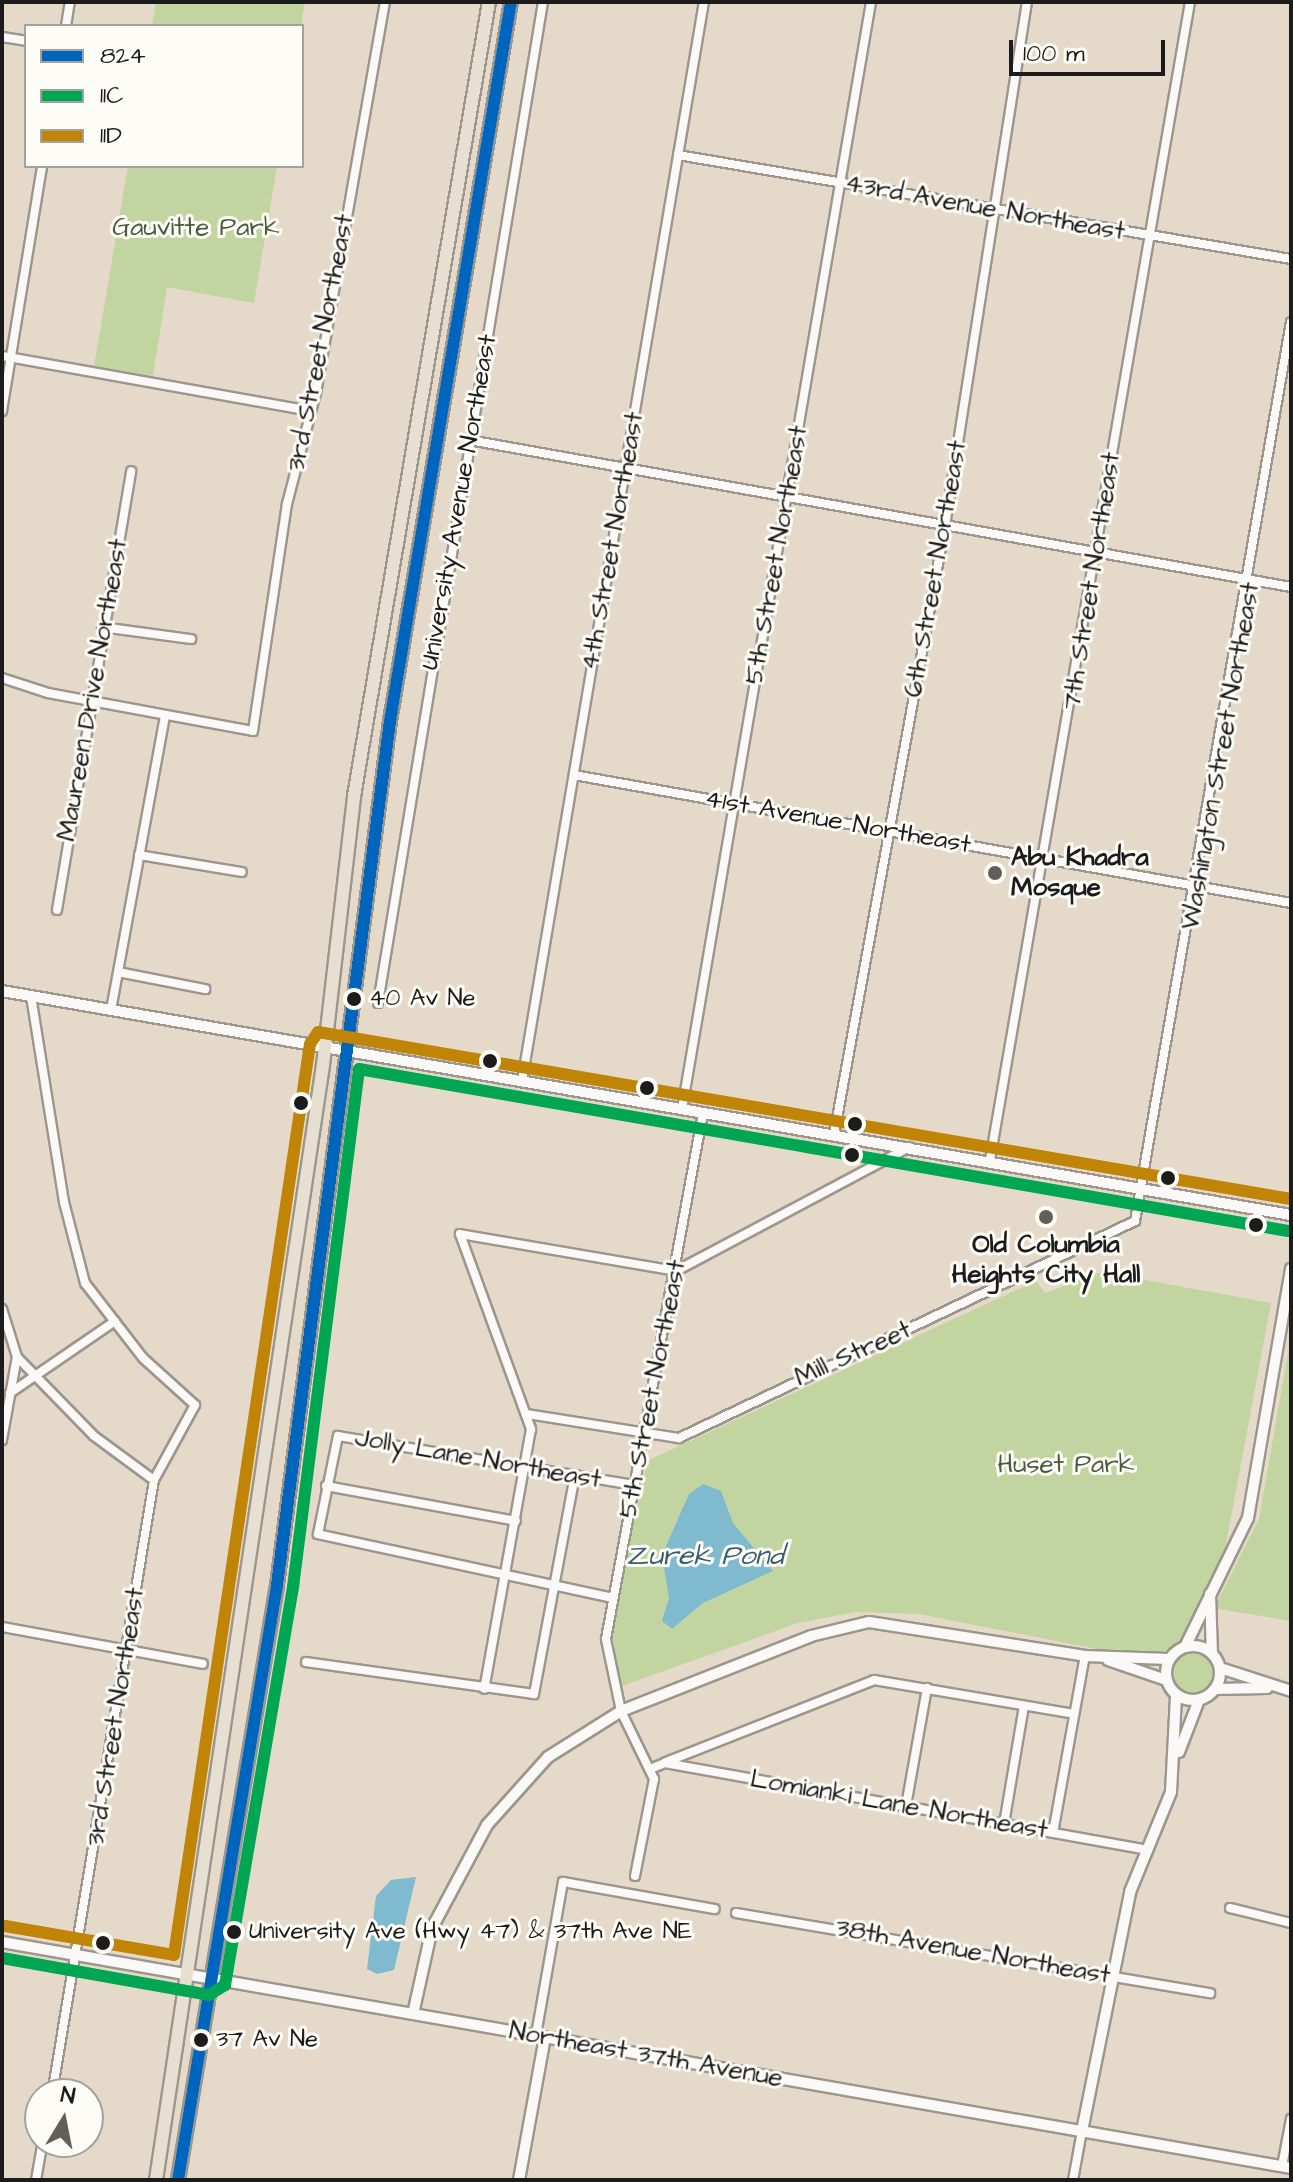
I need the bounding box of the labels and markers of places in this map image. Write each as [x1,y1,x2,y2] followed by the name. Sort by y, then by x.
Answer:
[1011,842,1149,904] place label: Abu Khadra Mosque
[986,864,1004,882] marker: Abu Khadra Mosque
[369,985,476,1013] place label: 40 Av Ne
[346,991,362,1007] marker: 40 Av Ne
[482,1053,498,1069] unlabelled marker
[639,1080,655,1096] unlabelled marker
[293,1095,309,1111] unlabelled marker
[847,1116,863,1132] unlabelled marker
[844,1147,860,1163] unlabelled marker
[1160,1170,1176,1186] unlabelled marker
[1037,1208,1055,1226] marker: Old Columbia Heights City Hall
[1248,1217,1264,1233] unlabelled marker
[952,1229,1140,1290] place label: Old Columbia Heights City Hall
[249,1918,692,1946] place label: University Ave (Hwy 47) & 37th Ave NE
[226,1924,242,1940] marker: University Ave (Hwy 47) & 37th Ave NE
[95,1935,111,1951] unlabelled marker
[216,2026,318,2054] place label: 37 Av Ne
[193,2032,209,2048] marker: 37 Av Ne

